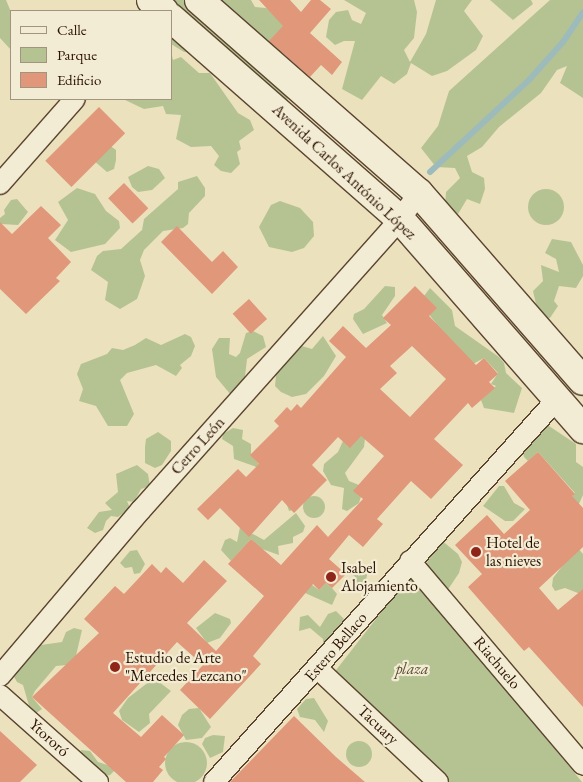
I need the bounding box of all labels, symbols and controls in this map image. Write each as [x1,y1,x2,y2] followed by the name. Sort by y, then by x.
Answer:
[10,10,172,100] legend
[57,20,87,39] text: Calle
[57,45,97,64] text: Parque
[57,70,101,89] text: Edificio
[268,100,420,244] street label: Avenida Carlos António López
[167,413,229,479] street label: Cerro León
[486,533,541,571] place label: Hotel de las nieves
[470,546,482,558] marker: Hotel de las nieves
[341,558,418,596] place label: Isabel Alojamiento
[325,571,337,583] marker: Isabel Alojamiento
[301,608,371,686] street label: Estero Bellaco
[469,633,525,693] street label: Riachuelo
[125,648,247,686] place label: Estudio de Arte "Mercedes Lezcano"
[395,659,429,679] park label: plaza
[109,661,121,673] marker: Estudio de Arte "Mercedes Lezcano"
[353,701,403,749] street label: Tacuary
[25,715,73,761] street label: Ytororó

